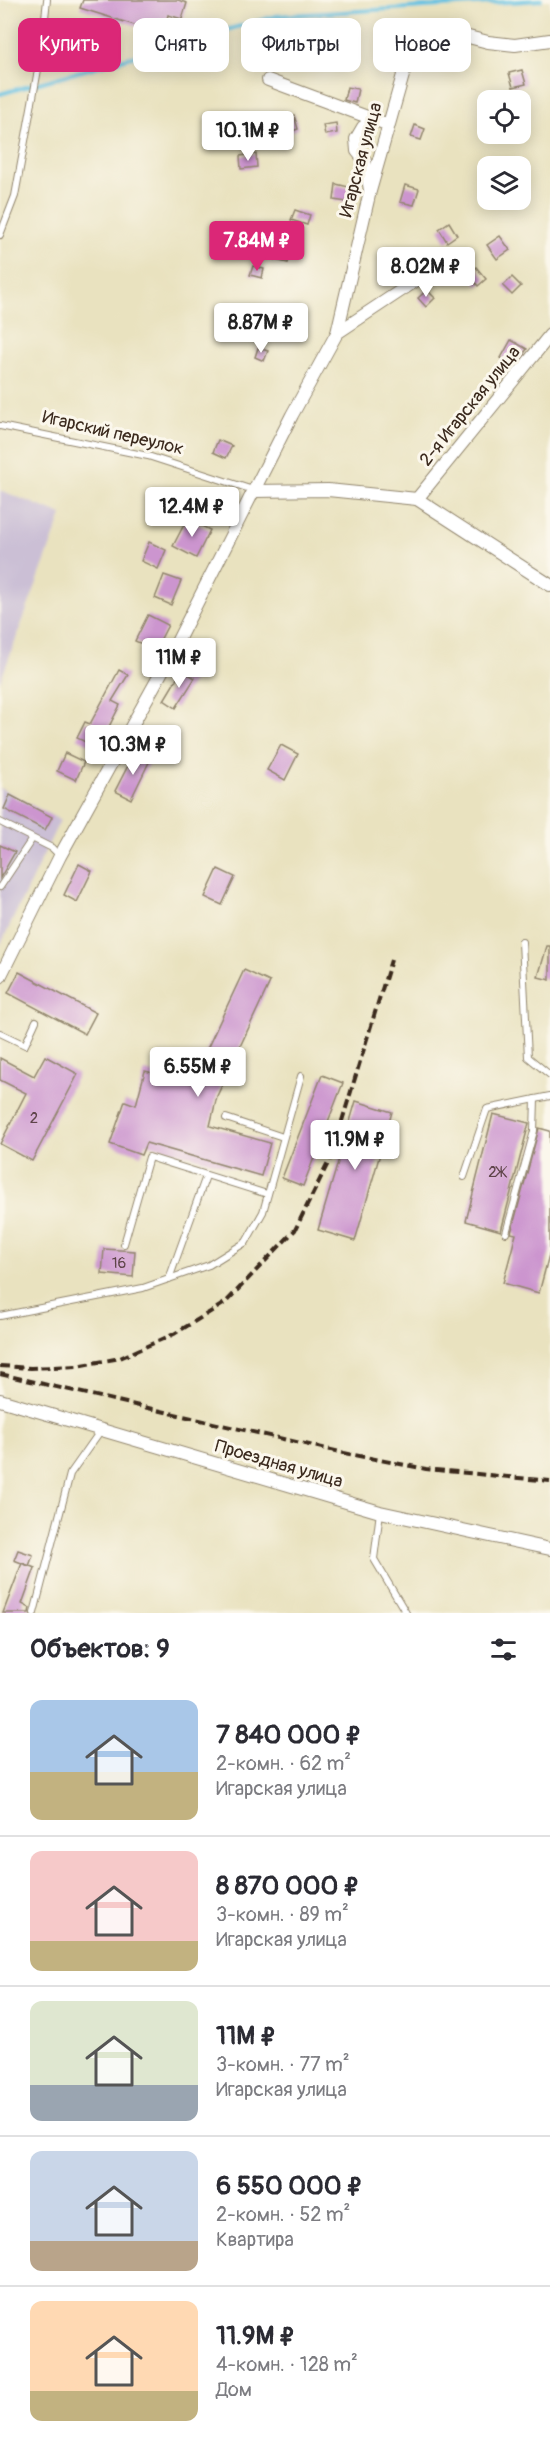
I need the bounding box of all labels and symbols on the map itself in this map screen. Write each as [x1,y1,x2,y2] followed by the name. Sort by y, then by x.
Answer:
[335,100,387,220] street label: Игарская улица
[193,111,303,162] pin: 10.1M ₽
[202,221,312,272] pin: 7.84M ₽
[371,247,481,298] pin: 8.02M ₽
[206,303,316,354] pin: 8.87M ₽
[415,341,525,471] street label: 2-я Игарская улица
[40,406,186,460] street label: Игарский переулок
[137,487,247,538] pin: 12.4M ₽
[137,638,221,689] pin: 11M ₽
[78,725,188,776] pin: 10.3M ₽
[143,1047,253,1098] pin: 6.55M ₽
[30,1109,38,1128] house number: 2
[300,1120,410,1171] pin: 11.9M ₽
[488,1163,508,1182] house number: 2Ж
[112,1254,126,1273] house number: 16
[212,1435,346,1493] street label: Проездная улица

